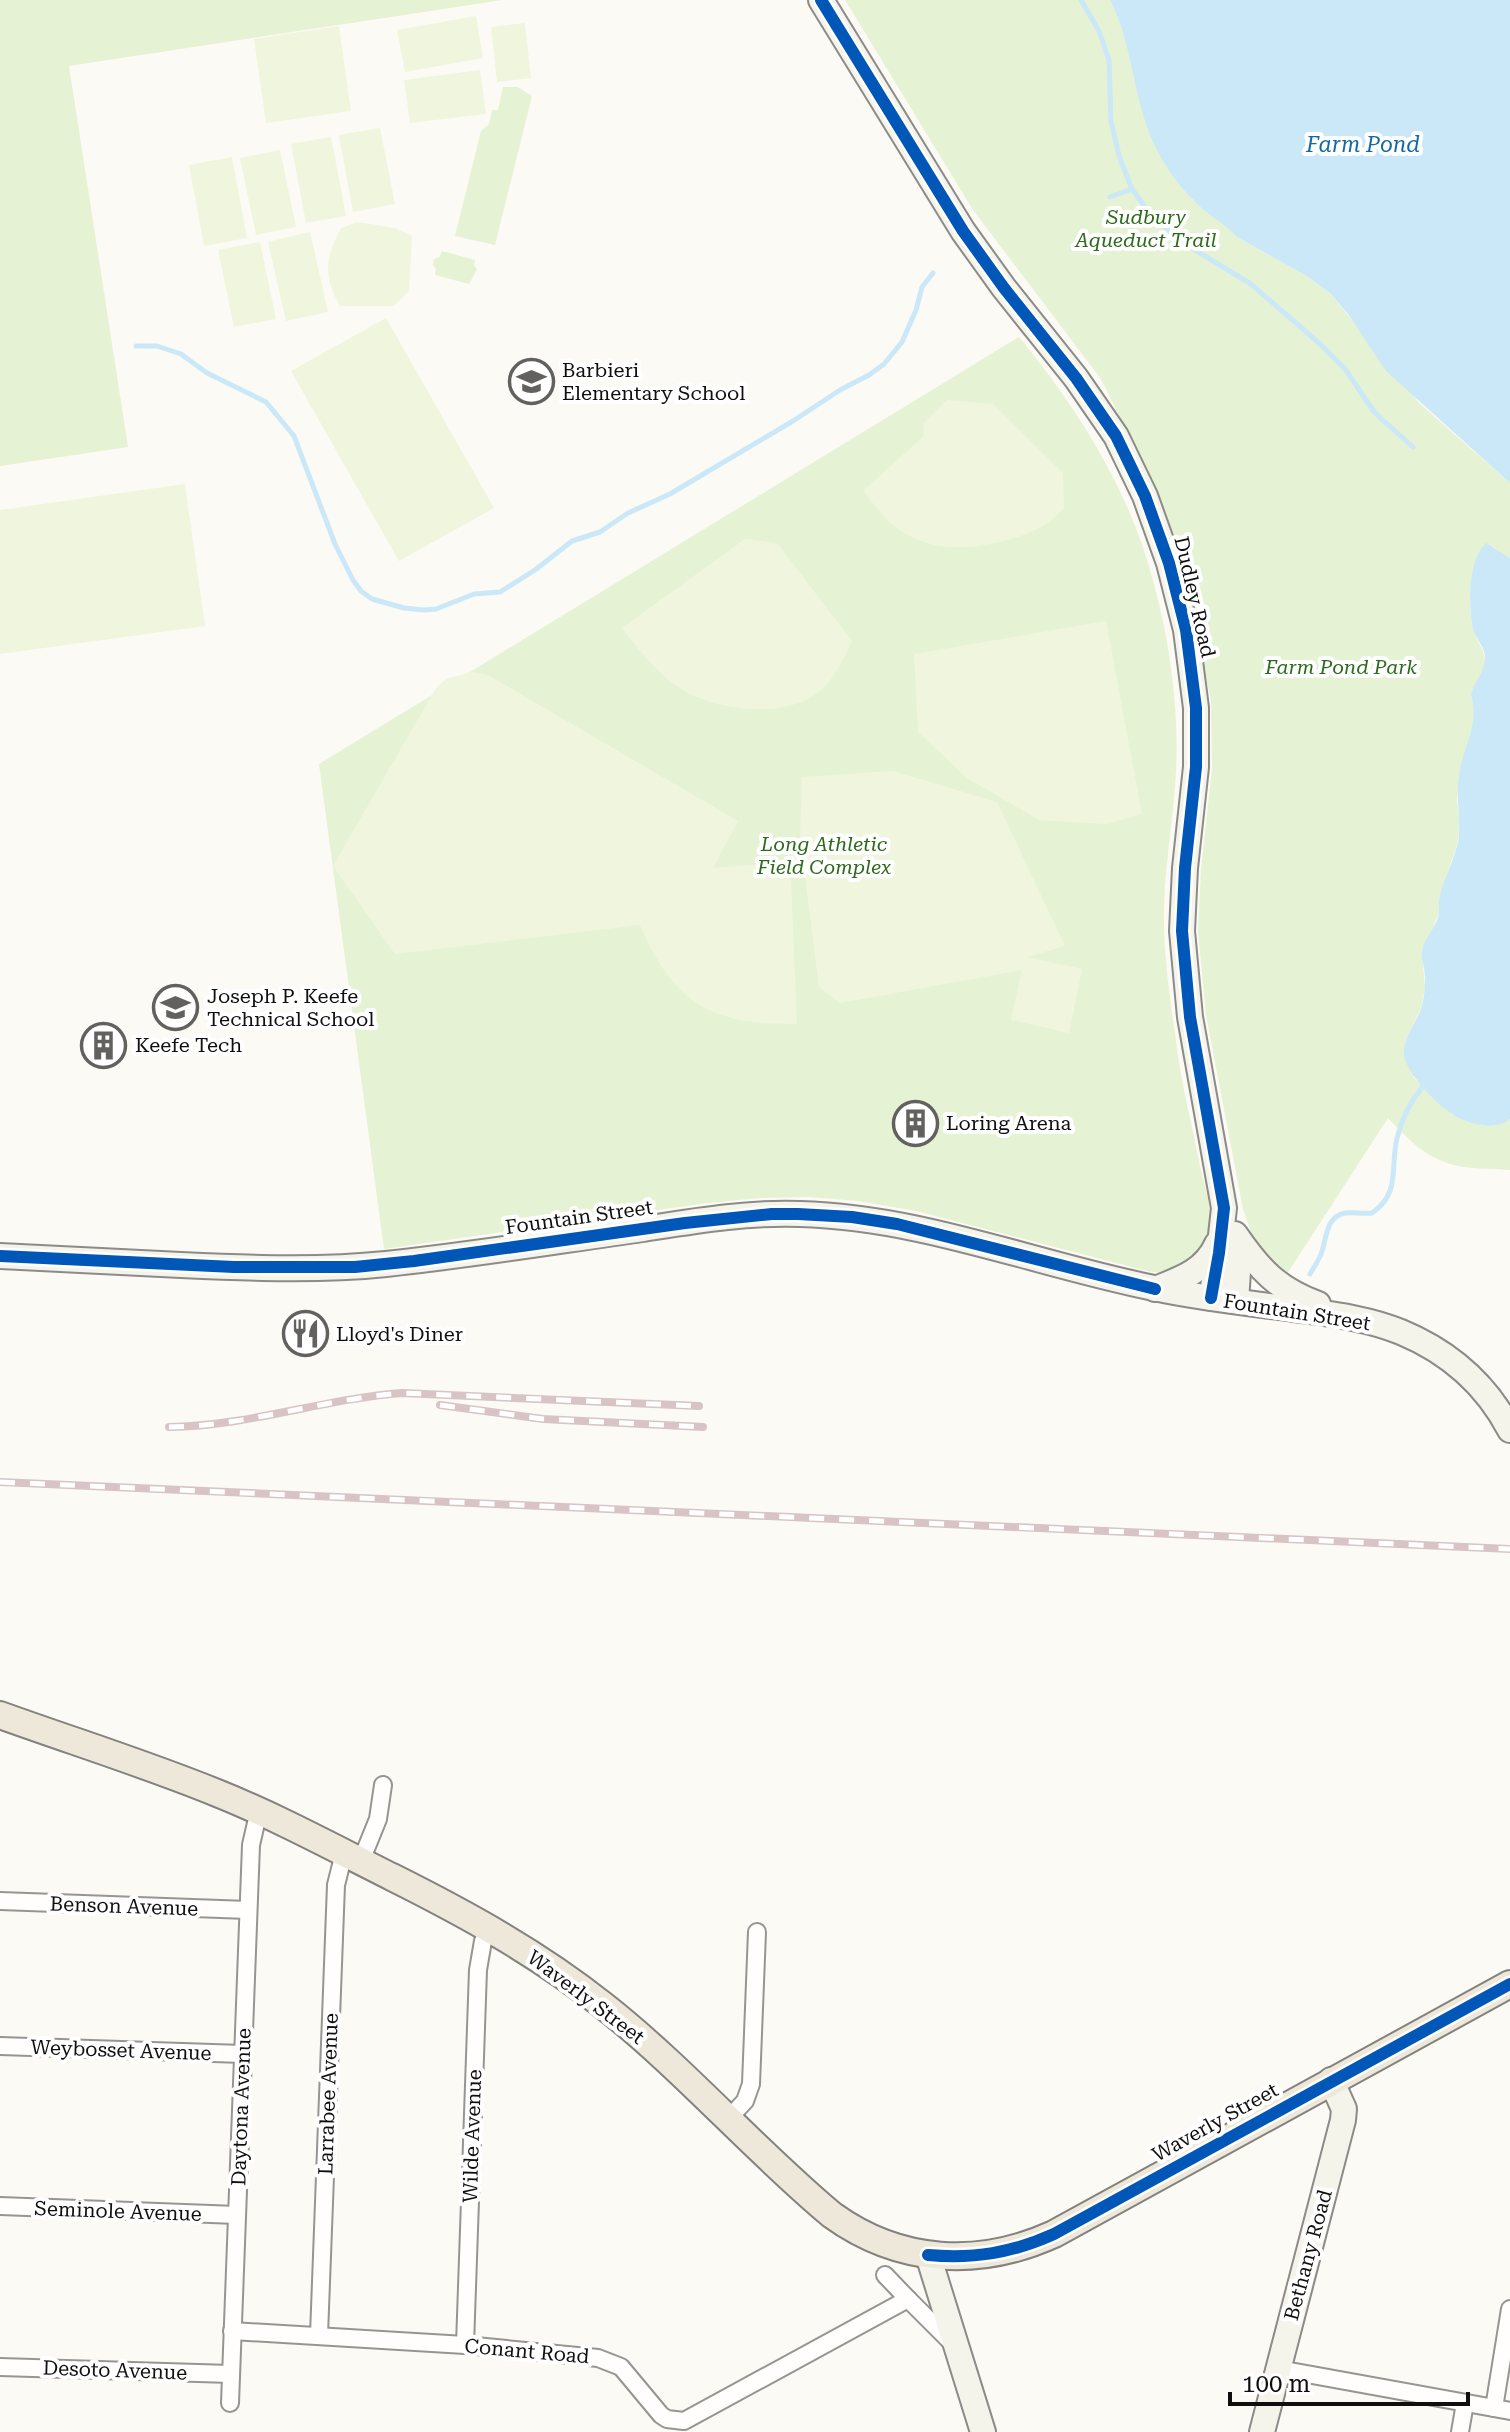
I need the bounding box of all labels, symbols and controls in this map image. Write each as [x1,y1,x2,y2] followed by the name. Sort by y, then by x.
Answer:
[1305,132,1420,157] water label: Farm Pond
[1075,205,1216,252] park label: Sudbury Aqueduct Trail
[507,358,555,406] school or university icon: Barbieri Elementary School
[562,358,745,405] place label: Barbieri Elementary School
[1169,534,1221,660] street label: Dudley Road
[1264,655,1417,679] park label: Farm Pond Park
[756,832,891,879] park label: Long Athletic Field Complex
[152,983,200,1031] school or university icon: Joseph P. Keefe Technical School
[207,984,374,1031] place label: Joseph P. Keefe Technical School
[80,1021,128,1069] building icon: Keefe Tech
[135,1033,242,1057] place label: Keefe Tech
[891,1099,939,1147] building icon: Loring Arena
[946,1111,1072,1135] place label: Loring Arena
[504,1195,655,1239] street label: Fountain Street
[1222,1289,1373,1336] street label: Fountain Street
[281,1310,329,1358] restaurant icon: Lloyd's Diner
[336,1322,463,1346] place label: Lloyd's Diner
[49,1891,199,1921] street label: Benson Avenue
[523,1945,650,2049] street label: Waverly Street
[313,2013,343,2175] street label: Larrabee Avenue
[226,2027,256,2187] street label: Daytona Avenue
[30,2035,212,2065] street label: Weybosset Avenue
[458,2069,486,2203] street label: Wilde Avenue
[1148,2077,1283,2167] street label: Waverly Street
[1279,2187,1337,2323] street label: Bethany Road
[34,2196,202,2226] street label: Seminole Avenue
[464,2334,590,2368] street label: Conant Road
[42,2355,188,2385] street label: Desoto Avenue
[1230,2356,1468,2406] scale bar
[1242,2370,1310,2398] text: 100 m

